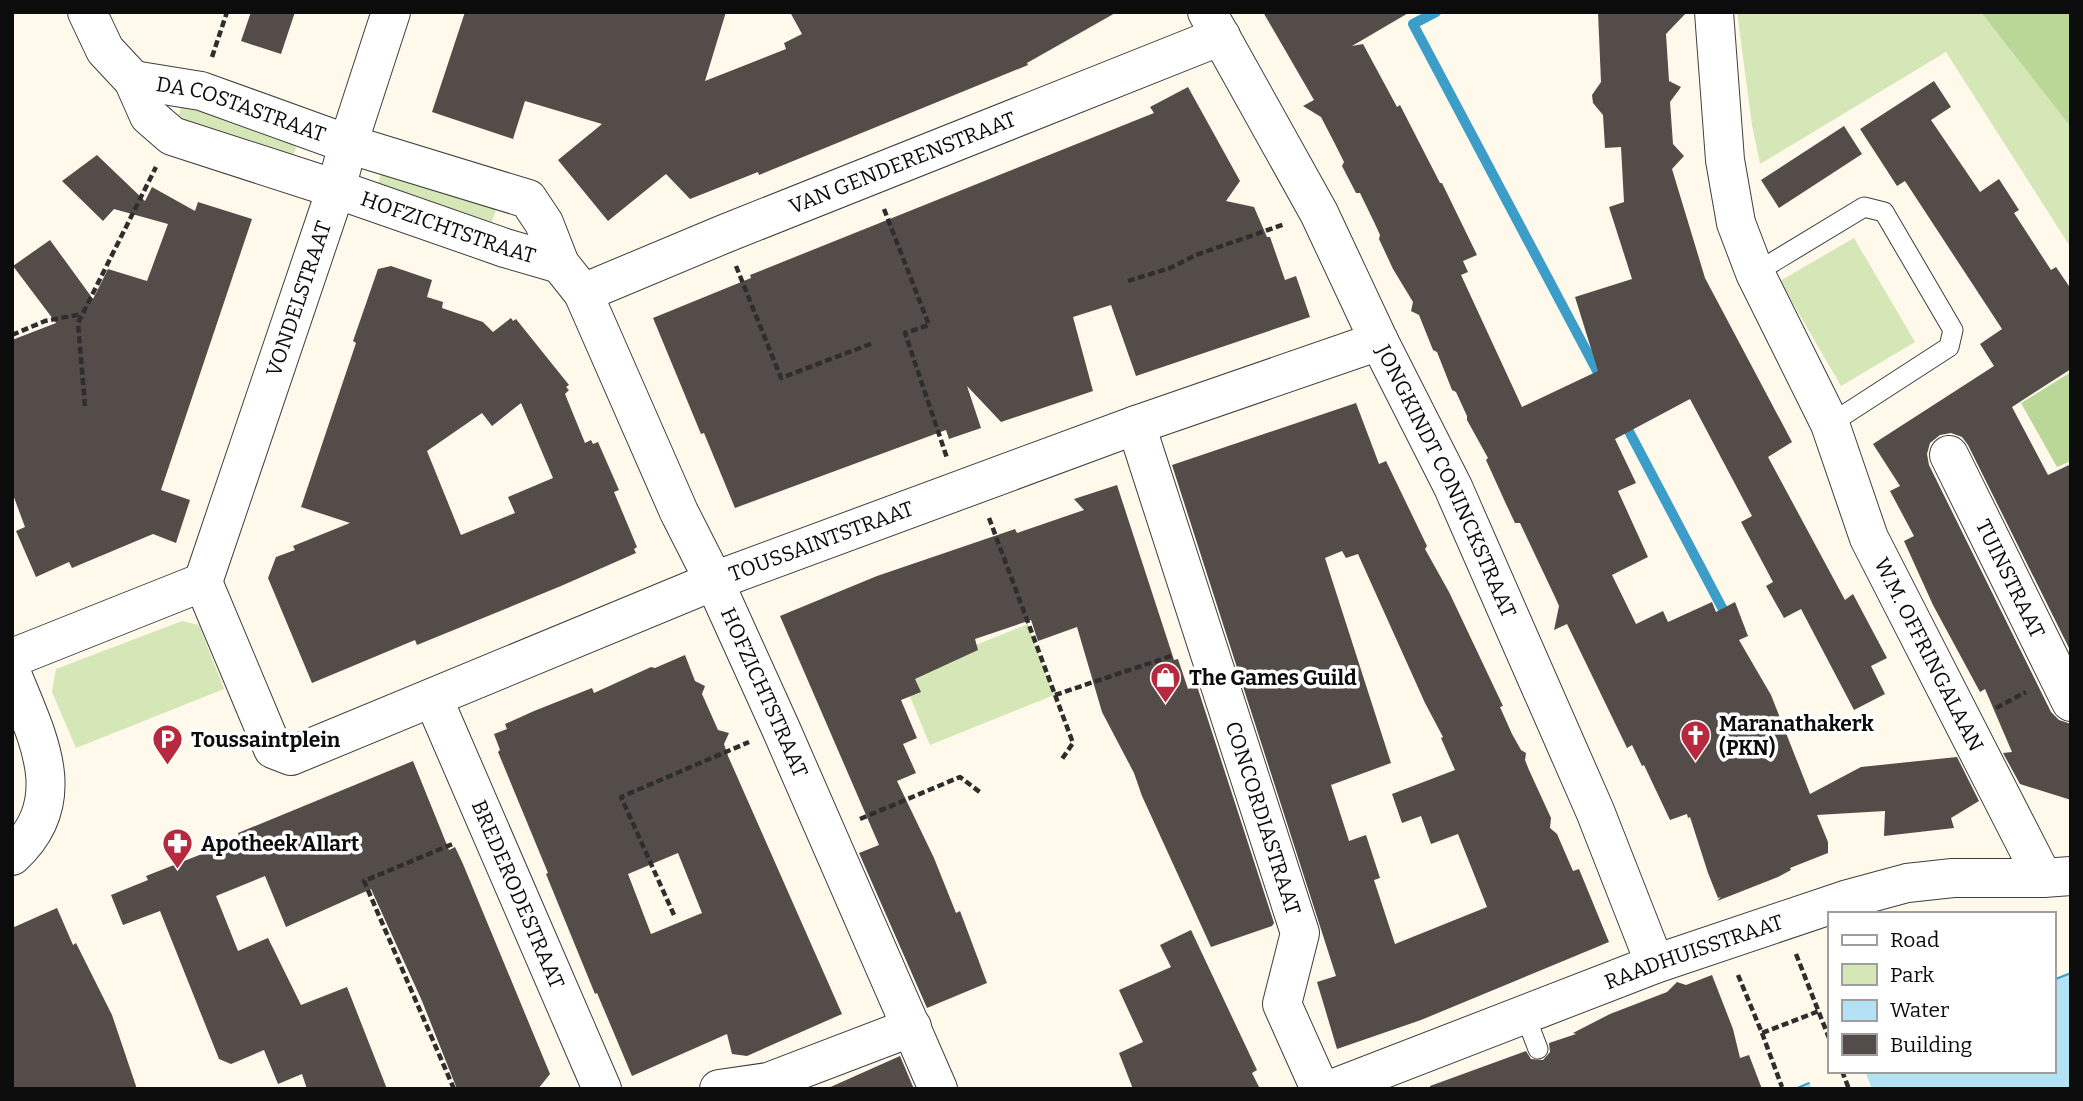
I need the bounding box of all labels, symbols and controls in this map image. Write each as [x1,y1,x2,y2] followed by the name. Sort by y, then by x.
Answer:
[154,71,329,148] street label: DA COSTASTRAAT
[785,106,1020,220] street label: VAN GENDERENSTRAAT
[357,186,539,269] street label: HOFZICHTSTRAAT
[260,218,337,380] street label: VONDELSTRAAT
[1370,340,1522,622] street label: JONGKINDT CONINCKSTRAAT
[725,495,917,587] street label: TOUSSAINTSTRAAT
[1970,515,2050,642] street label: TUINSTRAAT
[1868,553,1989,756] street label: W.M. OFFRINGALAAN
[715,604,813,781] street label: HOFZICHTSTRAAT
[1149,661,1183,705] shop icon: The Games Guild
[1189,665,1357,691] place label: The Games Guild
[1719,711,1874,761] place label: Maranathakerk (PKN)
[1220,718,1306,918] street label: CONCORDIASTRAAT
[1679,719,1713,763] church icon: Maranathakerk (PKN)
[151,723,185,767] parking icon: Toussaintplein
[191,727,341,753] place label: Toussaintplein
[466,796,570,993] street label: BREDERODESTRAAT
[161,827,195,871] pharmacy icon: Apotheek Allart
[201,831,360,857] place label: Apotheek Allart
[1601,909,1786,995] street label: RAADHUISSTRAAT
[1828,912,2055,1073] legend
[1890,927,1939,953] text: Road
[1890,962,1934,988] text: Park
[1890,997,1949,1023] text: Water
[1890,1032,1973,1058] text: Building

